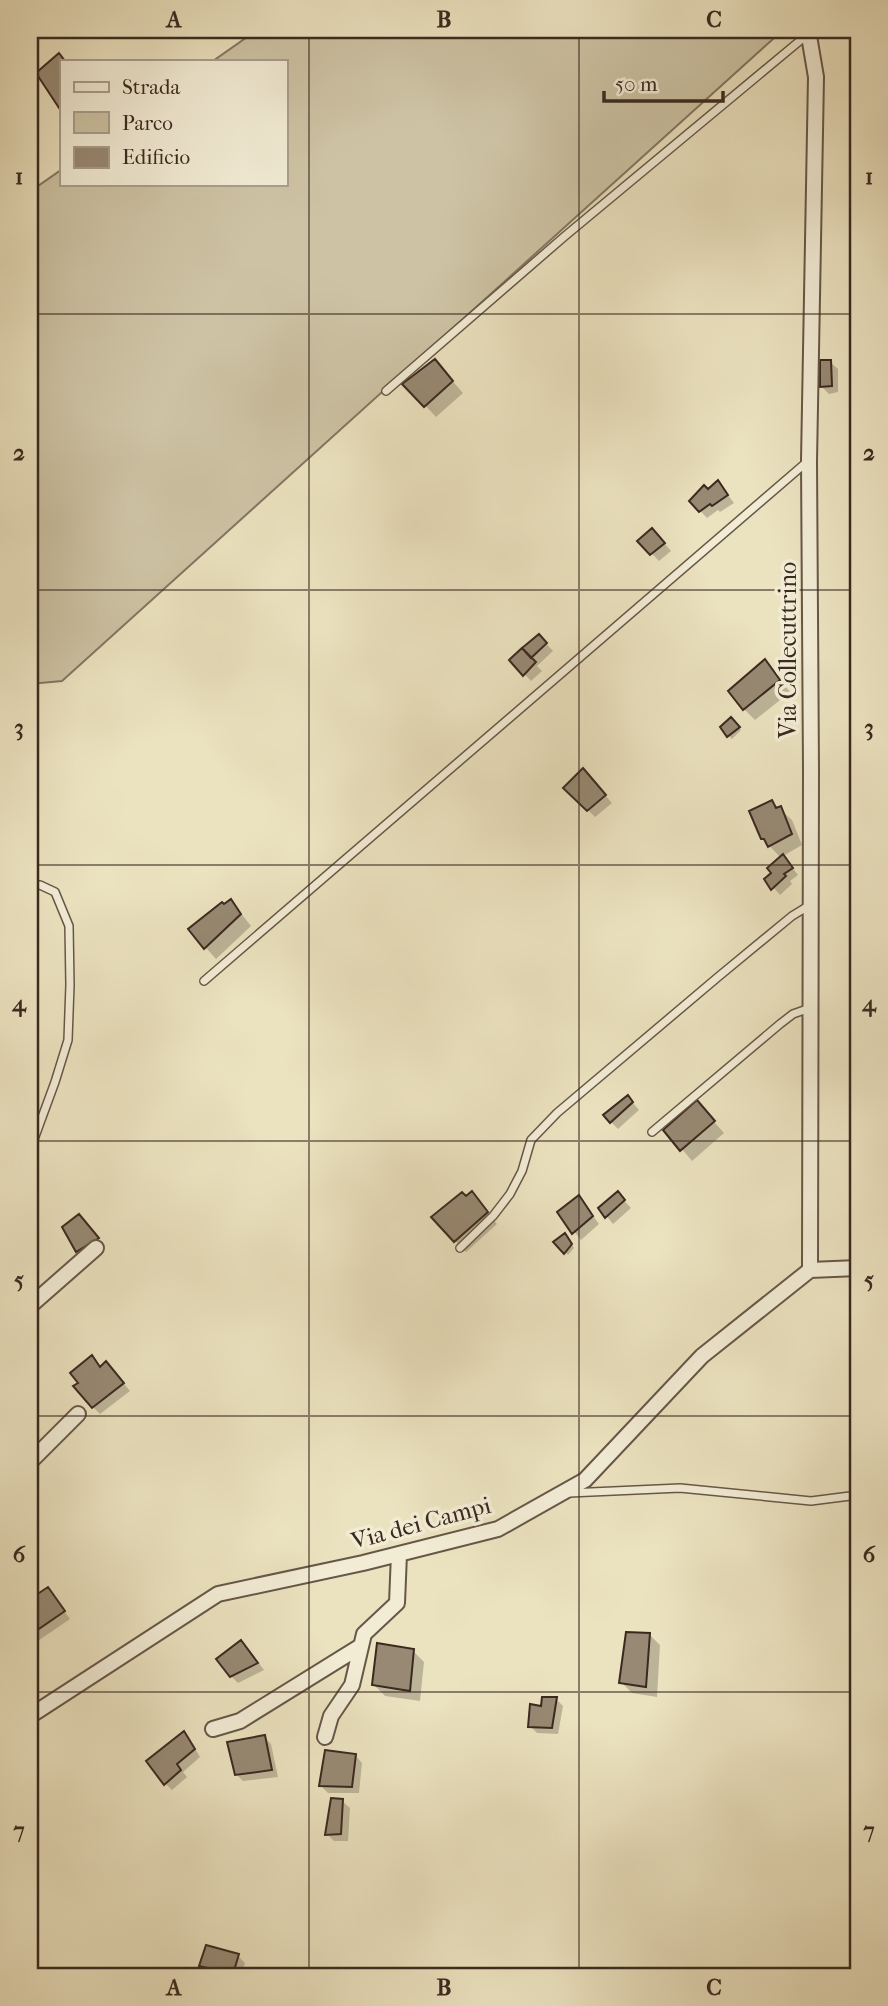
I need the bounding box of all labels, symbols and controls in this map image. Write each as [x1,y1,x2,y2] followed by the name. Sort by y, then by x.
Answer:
[165,6,183,33] text: A
[437,6,452,33] text: B
[706,6,722,33] text: C
[60,60,287,186] legend
[604,60,724,104] scale bar
[615,72,658,96] text: 50 m
[122,75,180,99] text: Strada
[122,111,173,135] text: Parco
[122,145,190,169] text: Edificio
[15,163,23,190] text: 1
[865,163,873,190] text: 1
[13,439,25,466] text: 2
[863,439,875,466] text: 2
[774,562,802,739] street label: Via Collecuttrino
[14,714,24,741] text: 3
[864,714,874,741] text: 3
[11,990,27,1017] text: 4
[861,990,877,1017] text: 4
[14,1266,24,1293] text: 5
[864,1266,874,1293] text: 5
[347,1491,494,1555] street label: Via dei Campi
[13,1541,26,1568] text: 6
[863,1541,876,1568] text: 6
[12,1817,25,1844] text: 7
[862,1817,875,1844] text: 7
[165,1974,183,2001] text: A
[437,1974,452,2001] text: B
[706,1974,722,2001] text: C

